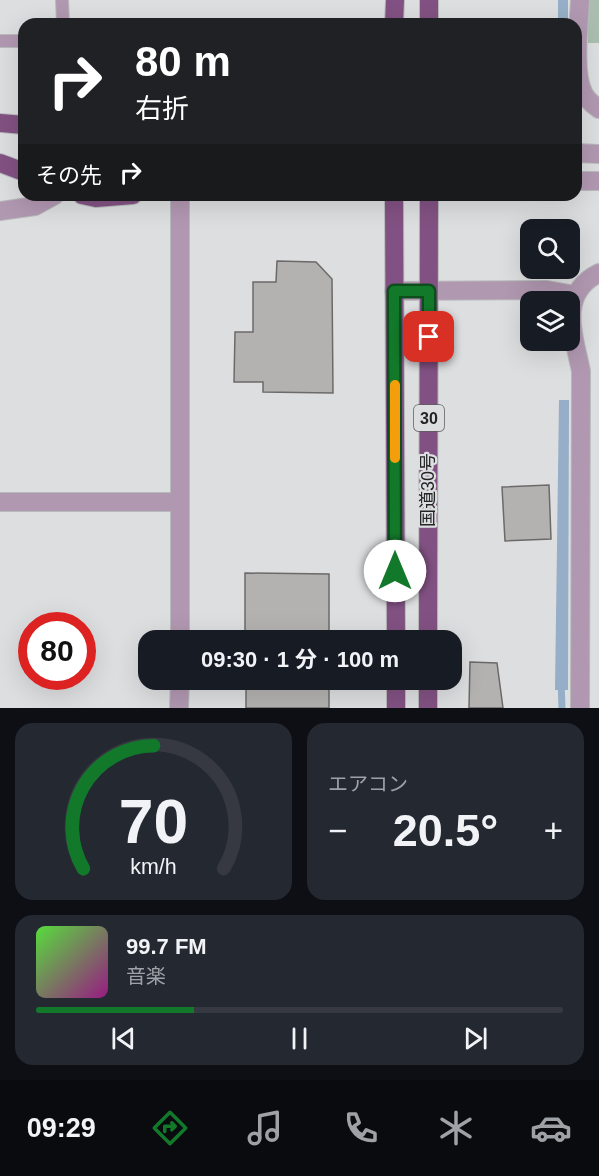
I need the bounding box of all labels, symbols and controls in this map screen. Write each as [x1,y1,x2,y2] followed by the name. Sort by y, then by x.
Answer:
[135,38,231,85] text: 80 m
[36,42,114,120] icon: right
[135,94,189,124] text: 右折
[114,156,147,189] icon: right
[36,163,102,188] text: その先
[520,219,580,351] map controls
[520,219,580,279] button: search
[520,291,580,351] button: layers
[403,311,454,362] pin
[412,320,445,353] icon: arrive
[414,405,444,431] road number: 30
[418,453,438,527] street label: 国道30号
[363,539,427,603] position arrow
[18,612,96,690] speed limit sign: 80
[201,647,399,672] text: 09:30 · 1 分 · 100 m
[328,773,408,795] text: エアコン
[119,787,188,856] text: 70
[393,805,498,856] text: 20.5°
[328,812,347,849] text: −
[544,812,563,849] text: +
[130,855,177,879] text: km/h
[126,934,207,959] text: 99.7 FM
[126,965,166,987] text: 音楽
[107,1022,140,1055] icon: previous
[283,1022,316,1055] icon: pause
[459,1022,492,1055] icon: next
[149,1107,191,1149] icon: directions
[244,1107,286,1149] icon: music
[340,1107,382,1149] icon: phone
[435,1107,477,1149] icon: climate
[530,1107,572,1149] icon: car
[27,1113,96,1143] text: 09:29

